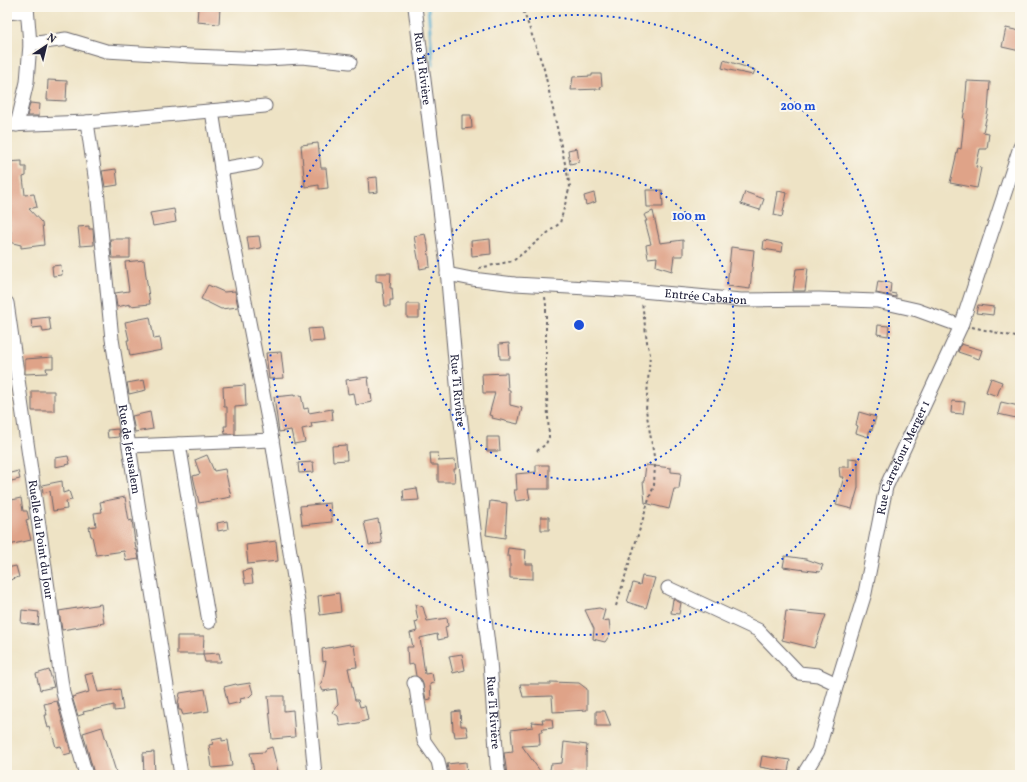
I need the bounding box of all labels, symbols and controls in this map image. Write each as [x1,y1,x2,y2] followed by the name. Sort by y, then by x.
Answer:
[26,26,66,66] north arrow
[43,31,58,47] text: N
[409,31,434,106] street label: Rue Ti Rivière
[780,99,816,115] text: 200 m
[672,209,706,225] text: 100 m
[664,286,747,309] street label: Entrée Cabaron
[572,318,586,332] centre of rings
[445,353,469,428] street label: Rue Ti Rivière
[874,398,934,516] street label: Rue Carrefour Merger 1
[113,403,143,496] street label: Rue de Jérusalem
[23,479,56,601] street label: Ruelle du Point du Jour
[482,675,503,750] street label: Rue Ti Rivière

